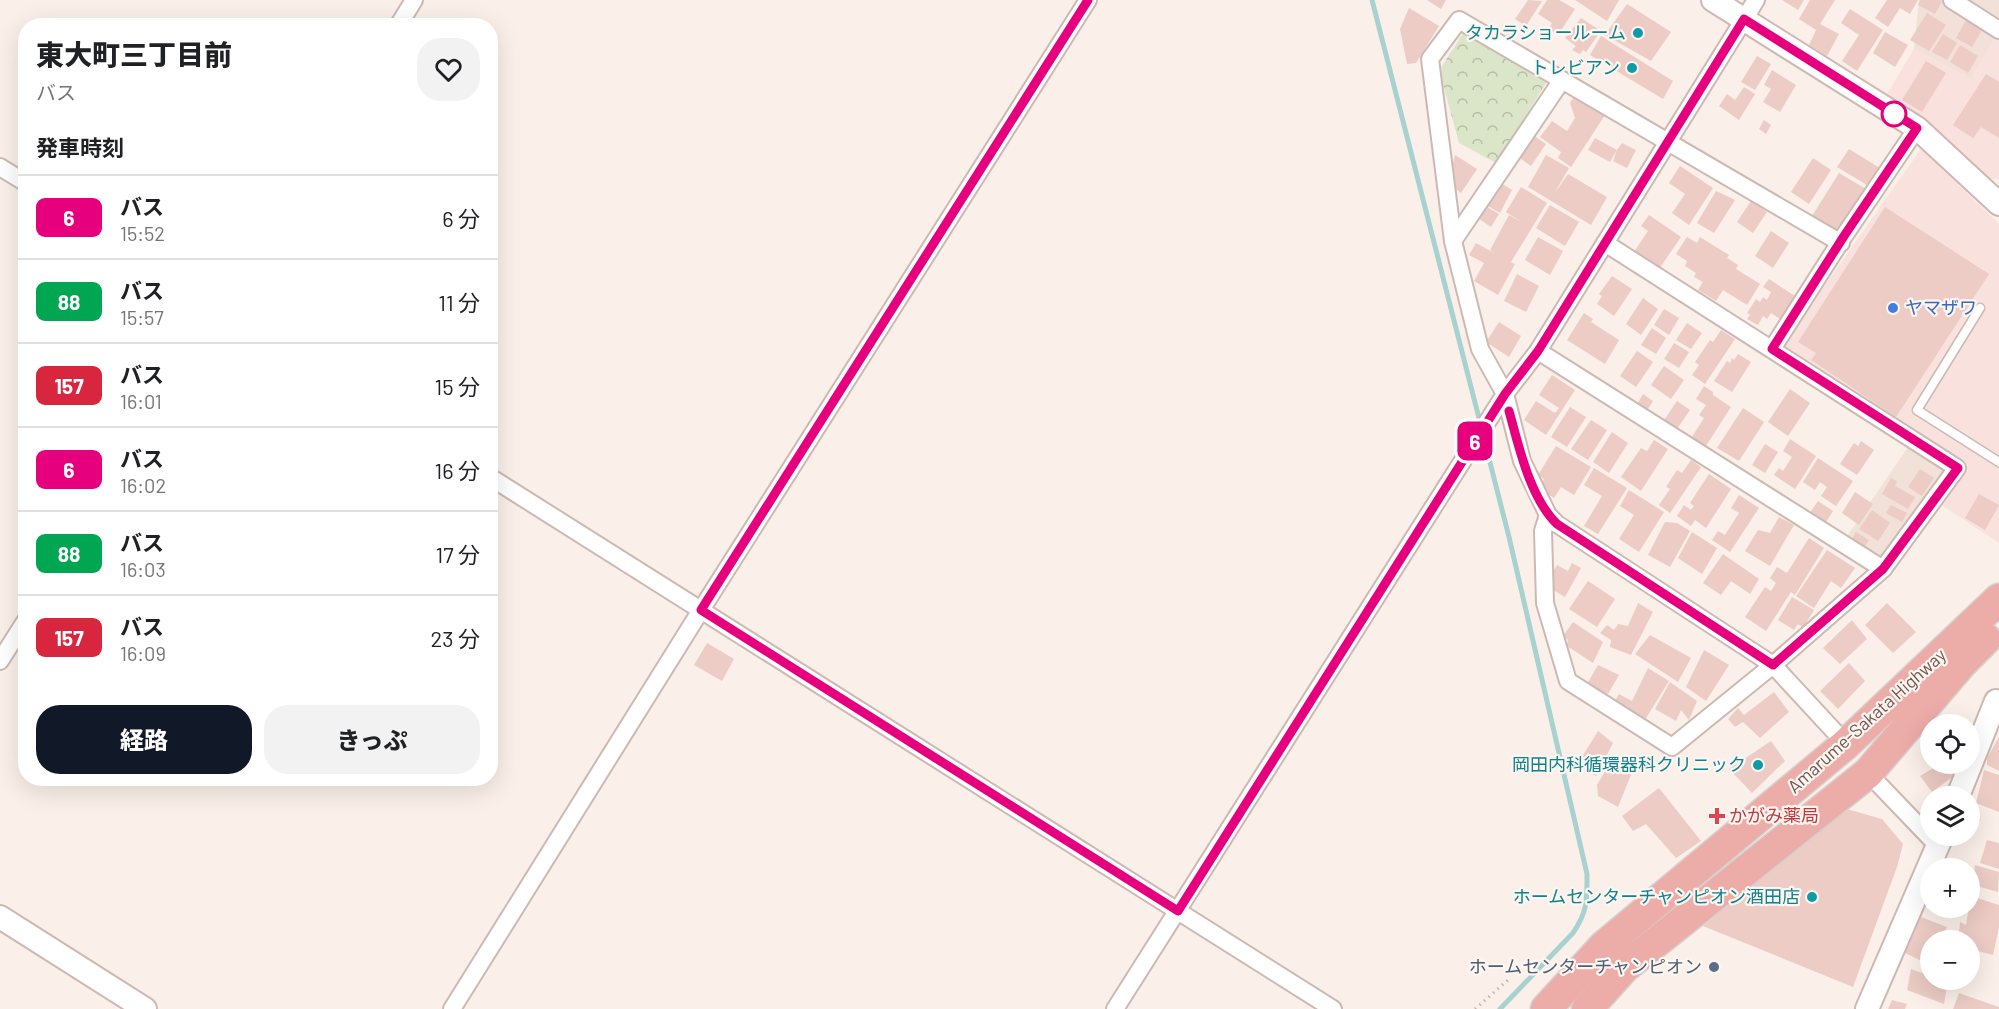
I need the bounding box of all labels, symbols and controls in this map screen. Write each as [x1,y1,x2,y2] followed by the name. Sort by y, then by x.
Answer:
[1465,21,1626,43] place label: タカラショールーム
[1631,26,1645,40] marker: タカラショールーム
[36,37,232,71] text: 東大町三丁目前
[417,38,480,101] button: heart
[1531,56,1620,78] place label: トレビアン
[1625,61,1639,75] marker: トレビアン
[36,80,76,104] text: バス
[1881,101,1907,127] unlabelled marker
[36,134,124,160] text: 発車時刻
[120,193,164,219] text: バス
[63,205,75,230] text: 6
[442,205,480,231] text: 6 分
[120,221,165,245] text: 15:52
[120,277,164,303] text: バス
[58,289,80,314] text: 88
[438,289,480,315] text: 11 分
[1905,296,1977,318] place label: ヤマザワ
[1886,301,1900,315] marker: ヤマザワ
[120,305,164,329] text: 15:57
[120,361,164,387] text: バス
[54,373,84,398] text: 157
[435,373,480,399] text: 15 分
[120,389,162,413] text: 16:01
[1456,422,1494,460] line badge: 6
[1469,429,1481,454] text: 6
[120,445,164,471] text: バス
[63,457,75,482] text: 6
[435,457,480,483] text: 16 分
[120,473,166,497] text: 16:02
[120,529,164,555] text: バス
[58,541,80,566] text: 88
[435,541,480,567] text: 17 分
[120,557,166,581] text: 16:03
[120,613,164,639] text: バス
[54,625,84,650] text: 157
[431,625,480,651] text: 23 分
[120,641,166,665] text: 16:09
[1783,643,1950,797] street label: Amarume-Sakata Highway
[36,705,252,774] button: 経路
[264,705,480,774] button: きっぷ
[1920,714,1980,990] map controls
[1920,714,1980,774] button: locate
[1512,753,1746,775] place label: 岡田内科循環器科クリニック
[1751,758,1765,772] marker: 岡田内科循環器科クリニック
[1920,786,1980,846] button: layers
[1729,804,1819,826] place label: かがみ薬局
[1710,809,1724,823] marker: かがみ薬局
[1920,858,1980,918] button: +
[1513,885,1800,907] place label: ホームセンターチャンピオン酒田店
[1805,890,1819,904] marker: ホームセンターチャンピオン酒田店
[1920,930,1980,990] button: −
[1469,955,1702,977] place label: ホームセンターチャンピオン
[1707,960,1721,974] marker: ホームセンターチャンピオン

